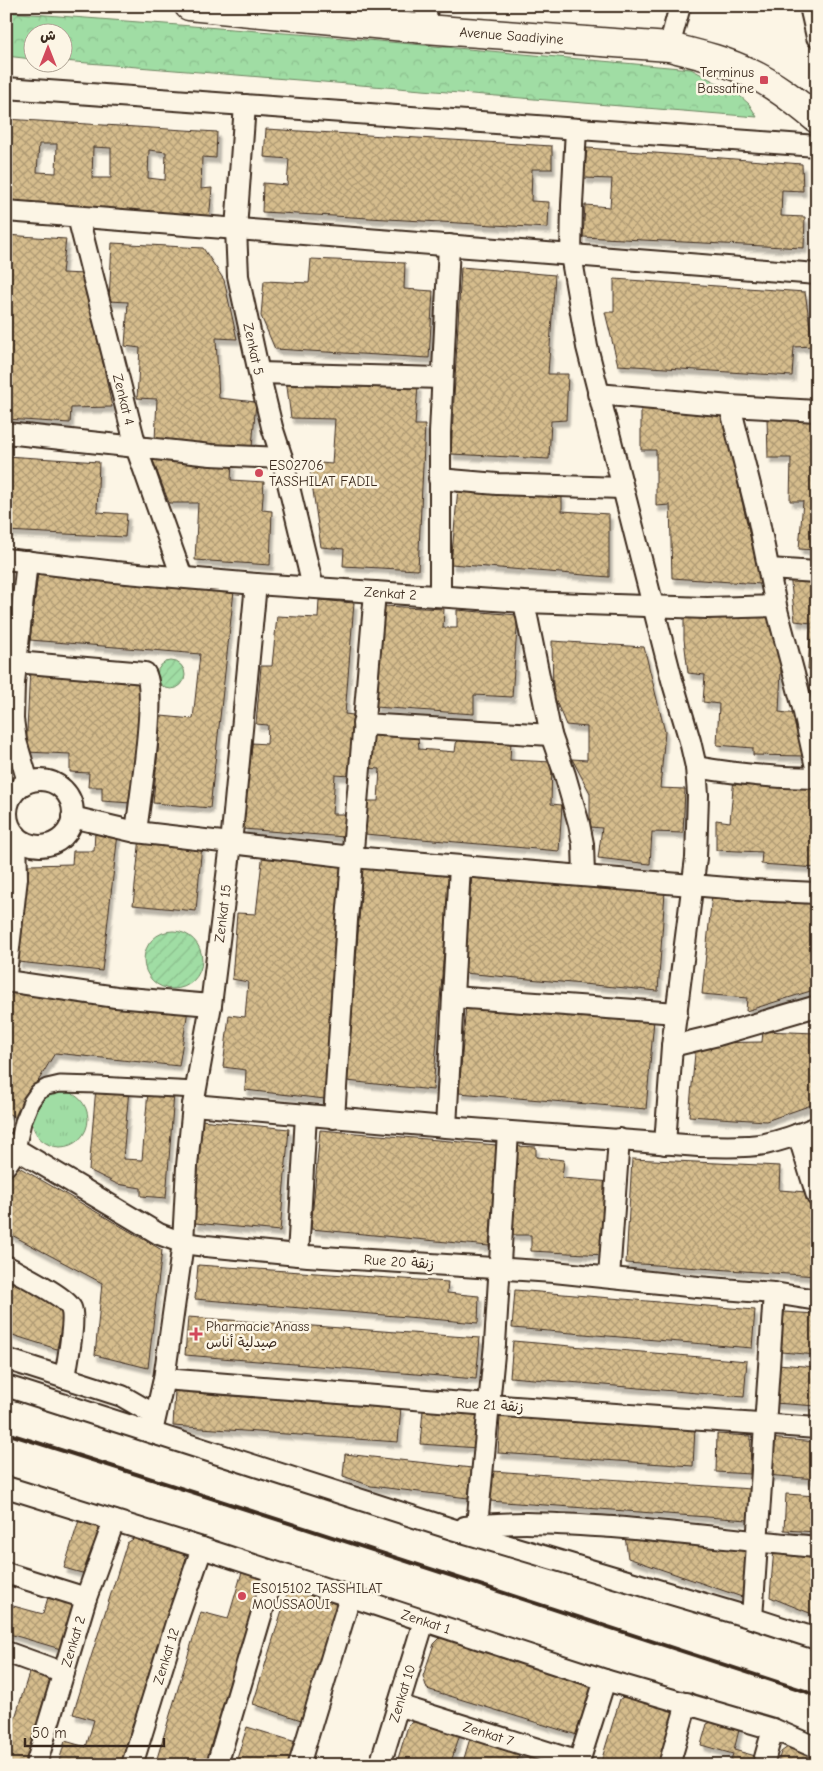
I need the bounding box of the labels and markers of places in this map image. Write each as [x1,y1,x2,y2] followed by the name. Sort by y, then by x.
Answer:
[697,64,754,97] place label: Terminus Bassatine
[758,74,770,86] marker: Terminus Bassatine
[269,457,377,490] place label: ES02706 TASSHILAT FADIL
[253,467,265,479] marker: ES02706 TASSHILAT FADIL
[206,1318,309,1351] place label: Pharmacie Anass صيدلية أناس
[190,1328,202,1340] marker: Pharmacie Anass صيدلية أناس
[252,1580,383,1613] place label: ES015102 TASSHILAT MOUSSAOUI
[236,1590,248,1602] marker: ES015102 TASSHILAT MOUSSAOUI

